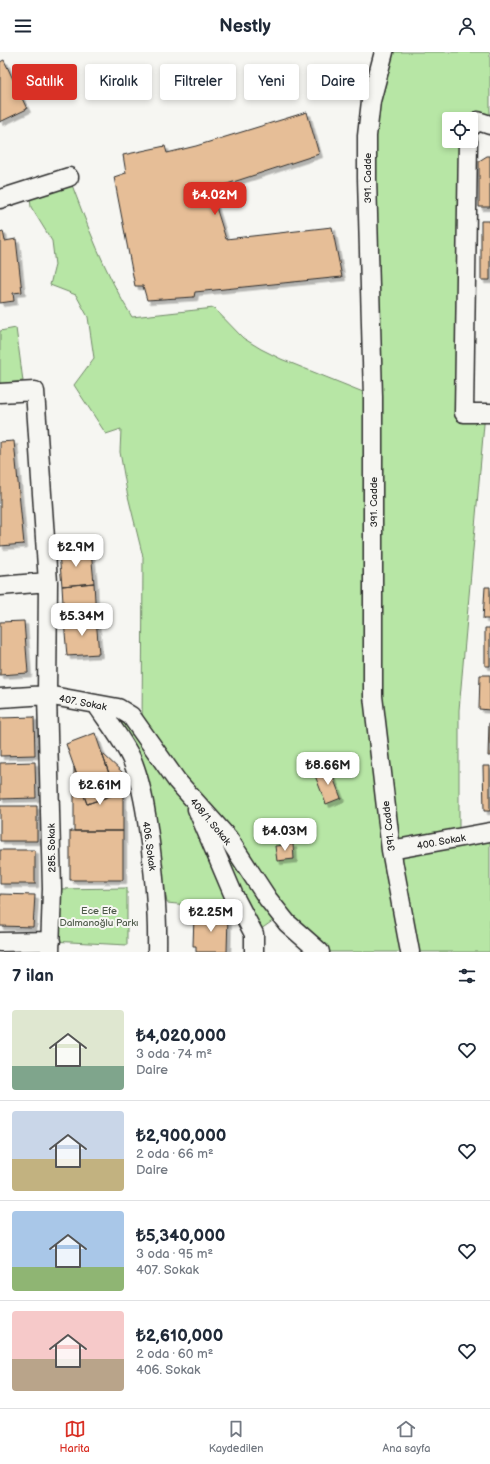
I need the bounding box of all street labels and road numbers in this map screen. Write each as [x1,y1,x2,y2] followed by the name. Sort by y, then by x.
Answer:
[362,153,374,203] street label: 391. Cadde
[368,477,380,527] street label: 391. Cadde
[58,692,108,714] street label: 407. Sokak
[187,796,233,848] street label: 408/1. Sokak
[380,800,398,852] street label: 391. Cadde
[140,821,158,872] street label: 406. Sokak
[46,823,58,873] street label: 285. Sokak
[416,832,467,852] street label: 400. Sokak

